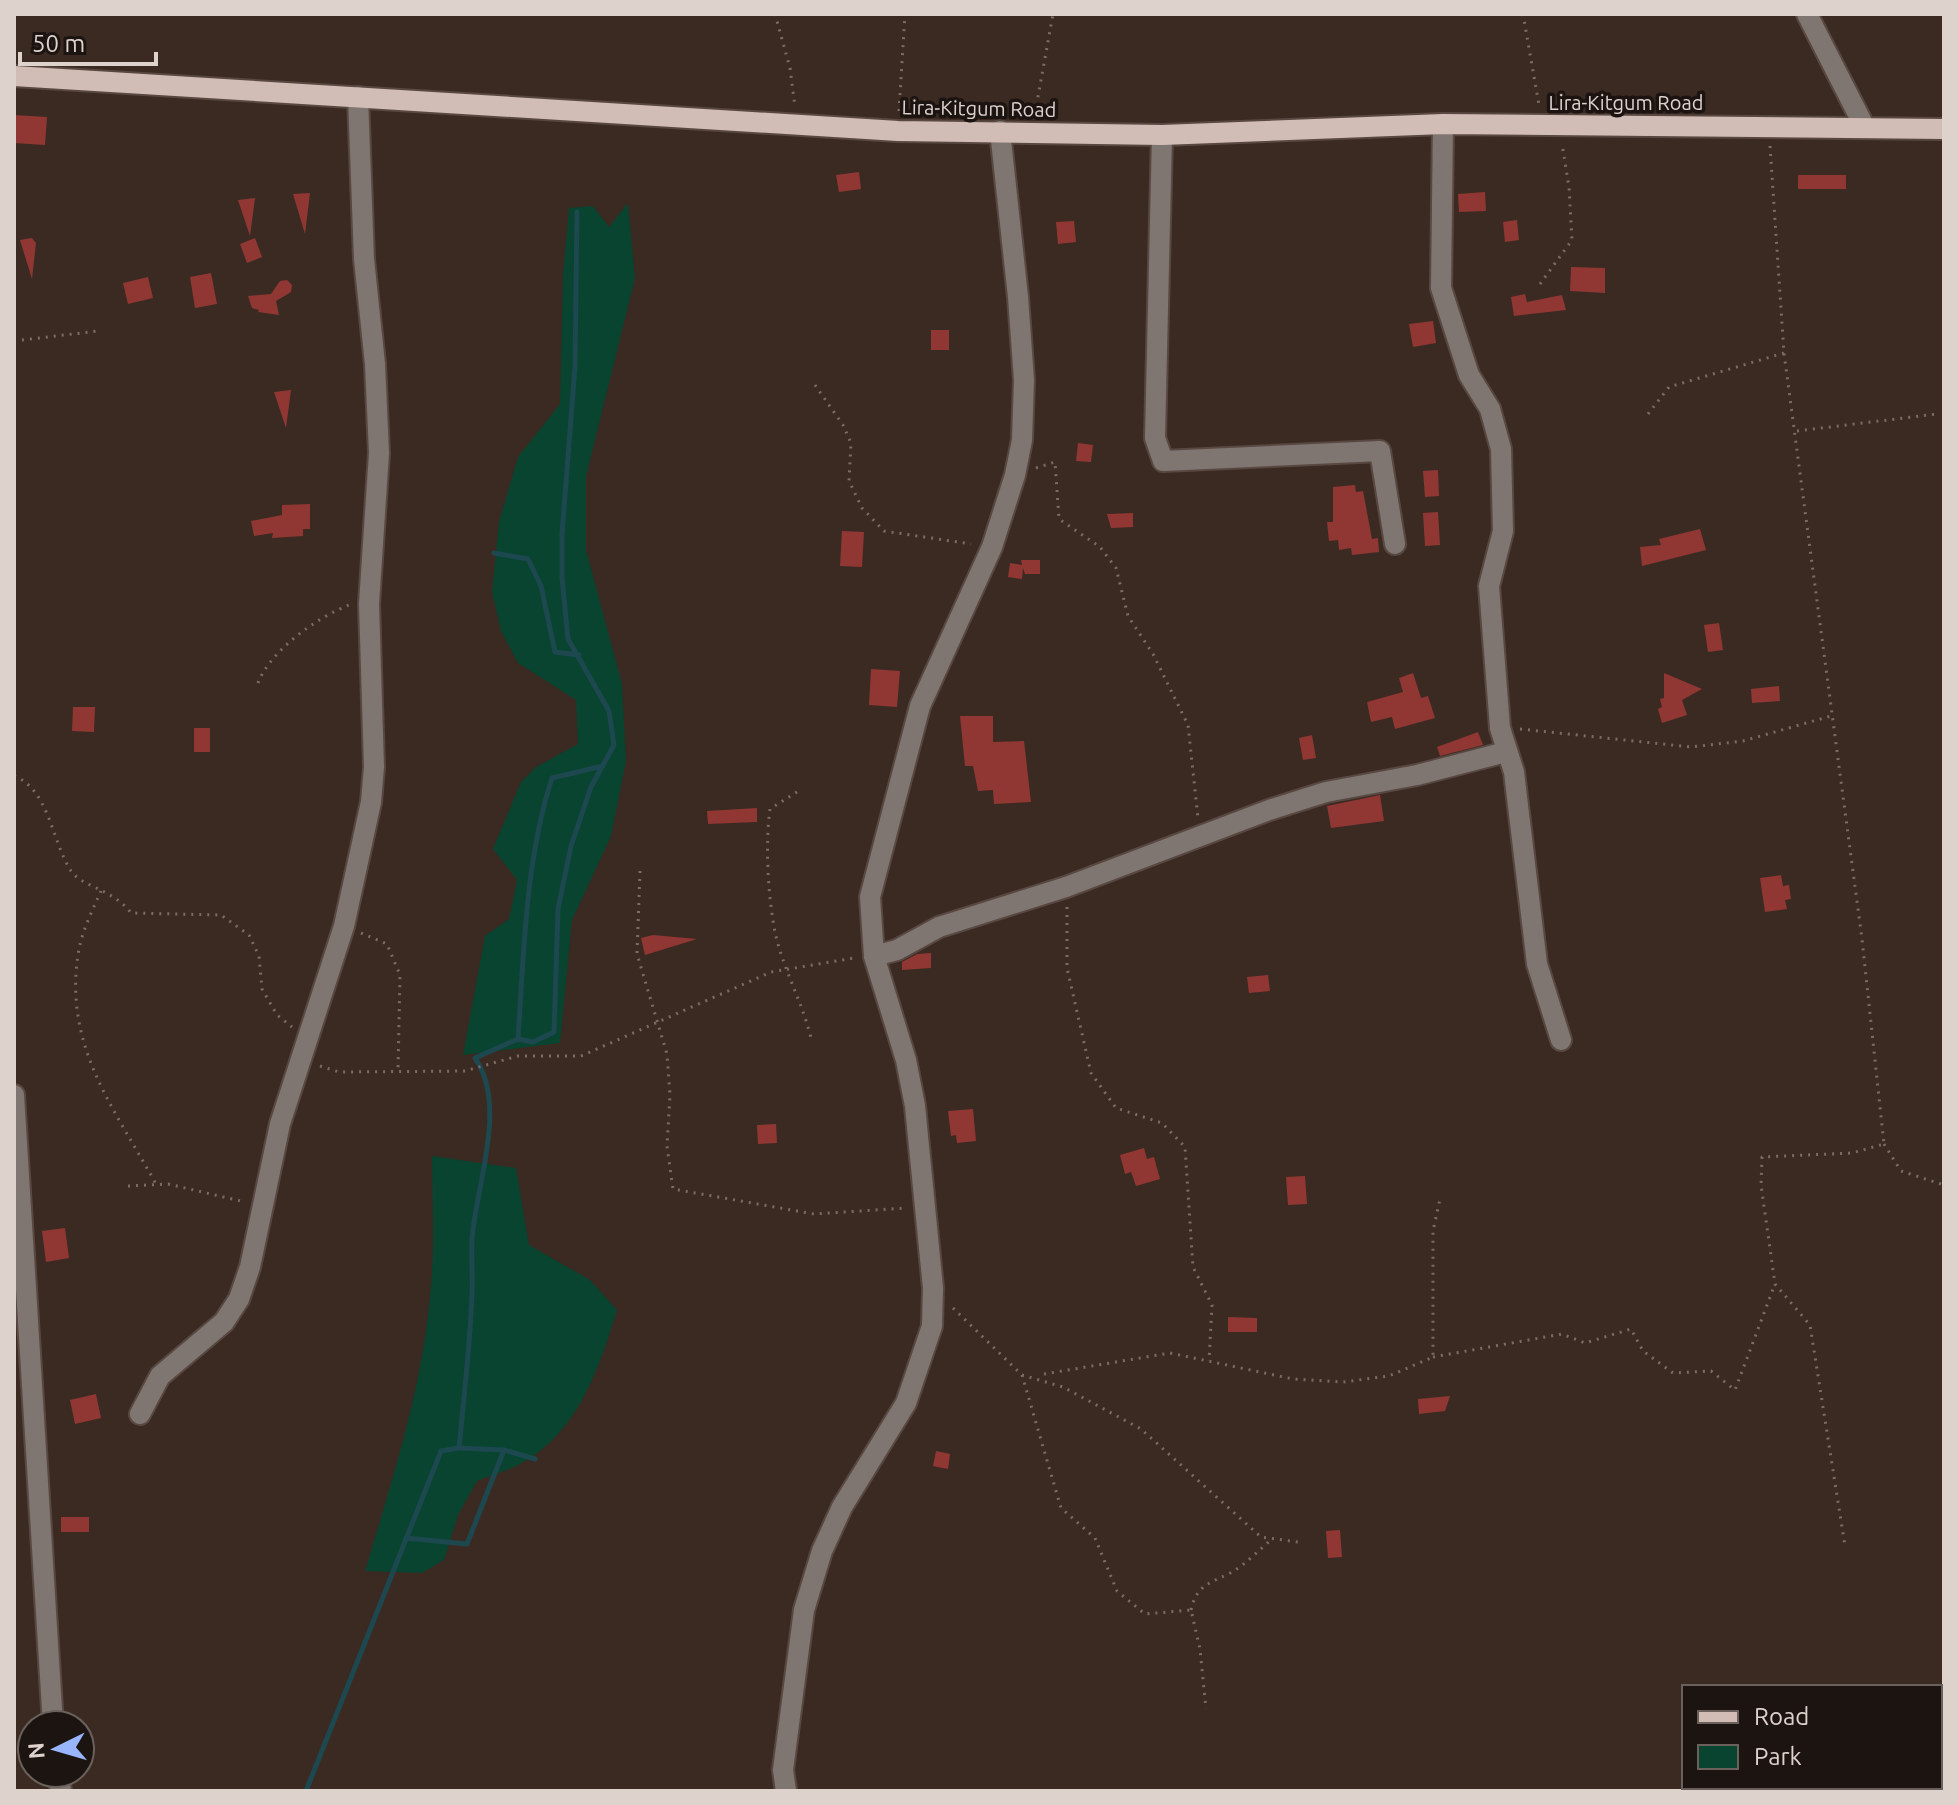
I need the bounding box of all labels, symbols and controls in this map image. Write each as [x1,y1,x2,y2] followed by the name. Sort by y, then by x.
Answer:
[20,16,156,66] scale bar
[32,30,85,57] text: 50 m
[1549,91,1703,114] street label: Lira-Kitgum Road
[901,95,1057,121] street label: Lira-Kitgum Road
[1682,1685,1942,1789] legend
[1754,1703,1809,1730] text: Road
[16,1709,96,1789] north arrow
[22,1742,49,1760] text: N
[1754,1743,1802,1770] text: Park

